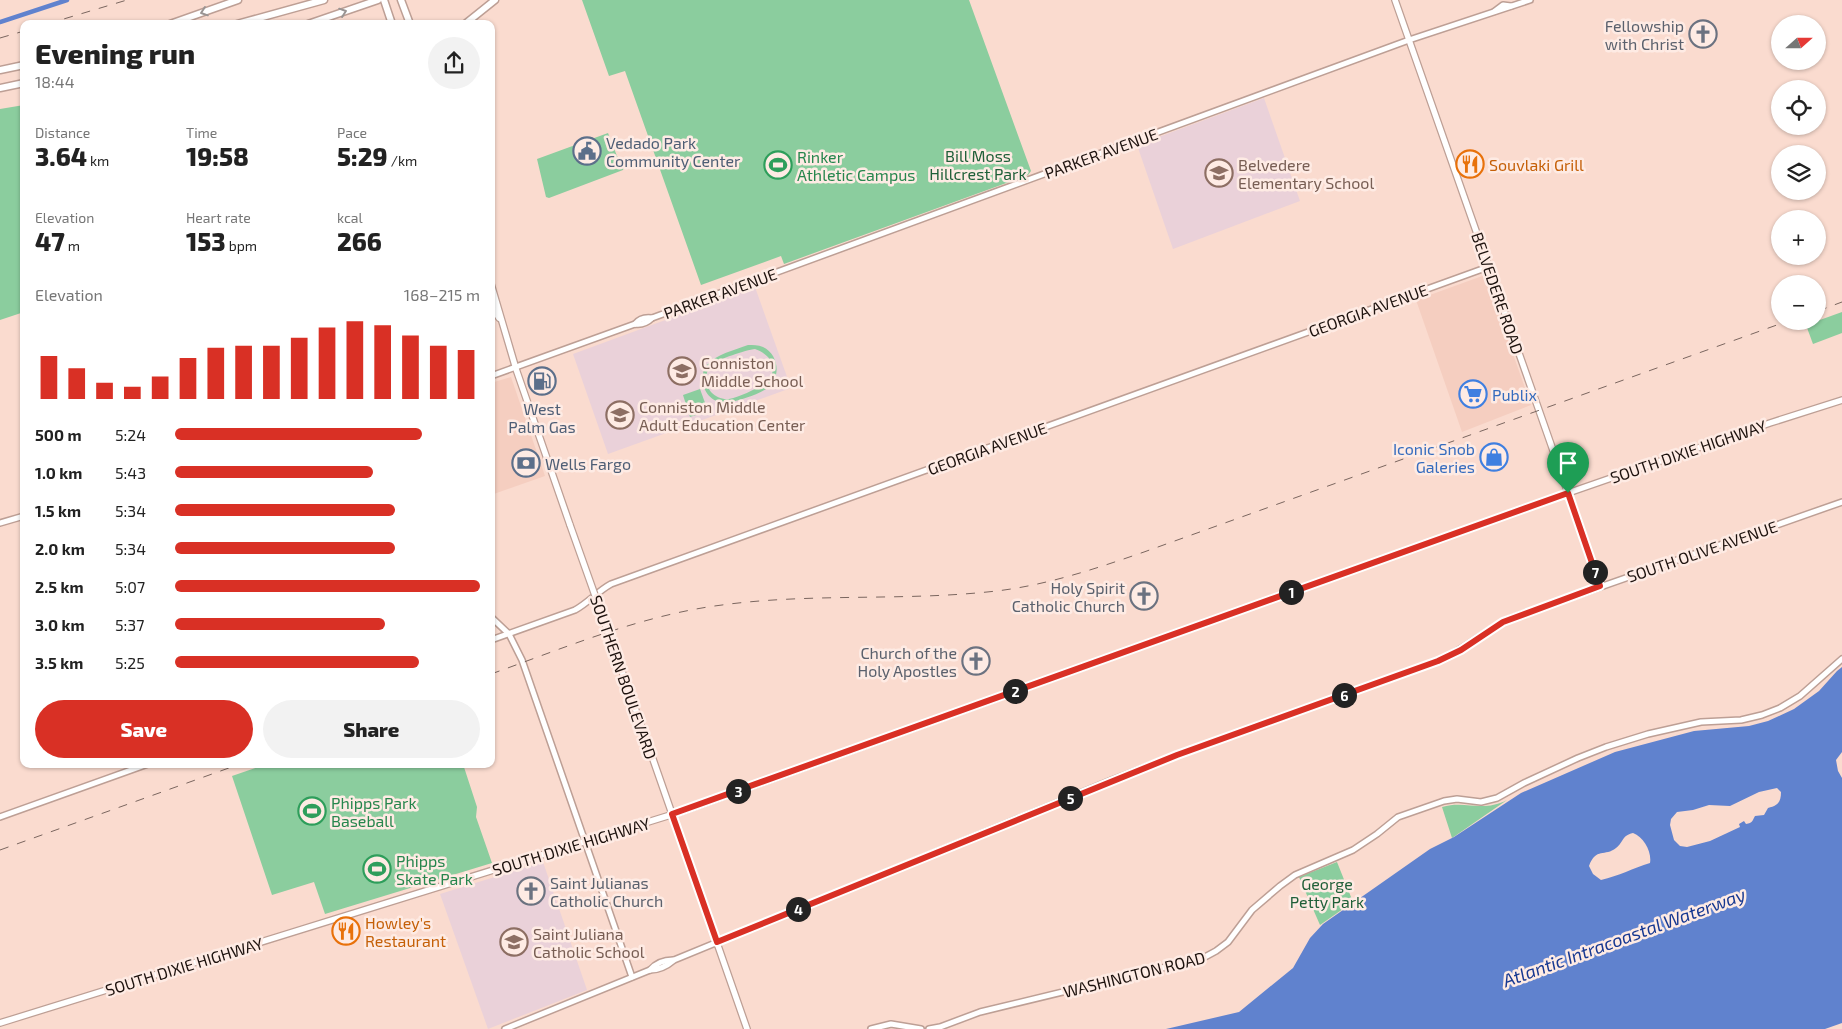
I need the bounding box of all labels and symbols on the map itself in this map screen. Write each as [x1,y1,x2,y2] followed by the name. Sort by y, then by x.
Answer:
[200,6,209,16] one-way arrow
[339,8,347,18] one-way arrow
[1771,15,1826,70] north arrow
[1605,16,1684,53] place label: Fellowship with Christ
[1688,19,1718,49] church icon: Fellowship with Christ
[1042,124,1160,182] street label: PARKER AVENUE
[606,133,741,170] place label: Vedado Park Community Center
[572,136,602,166] public building icon: Vedado Park Community Center
[929,146,1027,183] park label: Bill Moss Hillcrest Park
[797,147,915,184] place label: Rinker Athletic Campus
[1455,149,1485,179] restaurant icon: Souvlaki Grill
[763,150,793,180] sports icon: Rinker Athletic Campus
[1238,155,1374,192] place label: Belvedere Elementary School
[1489,155,1584,174] place label: Souvlaki Grill
[1204,158,1234,188] school or university icon: Belvedere Elementary School
[1468,230,1528,356] street label: BELVEDERE ROAD
[661,264,779,322] street label: PARKER AVENUE
[1306,280,1430,340] street label: GEORGIA AVENUE
[701,353,804,390] place label: Conniston Middle School
[667,356,697,386] school or university icon: Conniston Middle School
[527,366,557,396] fuel station icon: West Palm Gas
[1458,379,1488,409] supermarket icon: Publix
[1492,385,1537,404] place label: Publix
[639,397,806,434] place label: Conniston Middle Adult Education Center
[508,399,576,436] place label: West Palm Gas
[605,400,635,430] school or university icon: Conniston Middle Adult Education Center
[1607,415,1769,487] street label: SOUTH DIXIE HIGHWAY
[925,418,1049,478] street label: GEORGIA AVENUE
[1393,439,1475,476] place label: Iconic Snob Galeries
[1479,442,1509,472] shop icon: Iconic Snob Galeries
[1547,442,1589,493] pin
[511,448,541,478] bank icon: Wells Fargo
[545,454,631,473] place label: Wells Fargo
[1624,516,1780,586] street label: SOUTH OLIVE AVENUE
[1582,560,1608,584] pin: 7
[1012,578,1125,615] place label: Holy Spirit Catholic Church
[1278,580,1304,604] pin: 1
[1129,581,1159,611] church icon: Holy Spirit Catholic Church
[587,593,661,761] street label: SOUTHERN BOULEVARD
[858,643,957,680] place label: Church of the Holy Apostles
[961,646,991,676] church icon: Church of the Holy Apostles
[1002,678,1028,704] pin: 2
[1332,682,1356,708] pin: 6
[726,778,750,804] pin: 3
[1058,786,1082,810] pin: 5
[331,793,417,830] place label: Phipps Park Baseball
[297,796,327,826] sports icon: Phipps Park Baseball
[490,813,652,879] street label: SOUTH DIXIE HIGHWAY
[396,851,473,888] place label: Phipps Skate Park
[362,854,392,884] sports icon: Phipps Skate Park
[550,873,663,910] place label: Saint Julianas Catholic Church
[1290,874,1364,911] park label: George Petty Park
[516,876,546,906] church icon: Saint Julianas Catholic Church
[1499,883,1749,992] water label: Atlantic Intracoastal Waterway
[786,896,810,922] pin: 4
[365,913,446,950] place label: Howley's Restaurant
[331,916,361,946] restaurant icon: Howley's Restaurant
[533,924,645,961] place label: Saint Juliana Catholic School
[499,927,529,957] school or university icon: Saint Juliana Catholic School
[103,933,265,999] street label: SOUTH DIXIE HIGHWAY
[1061,947,1207,1001] street label: WASHINGTON ROAD

